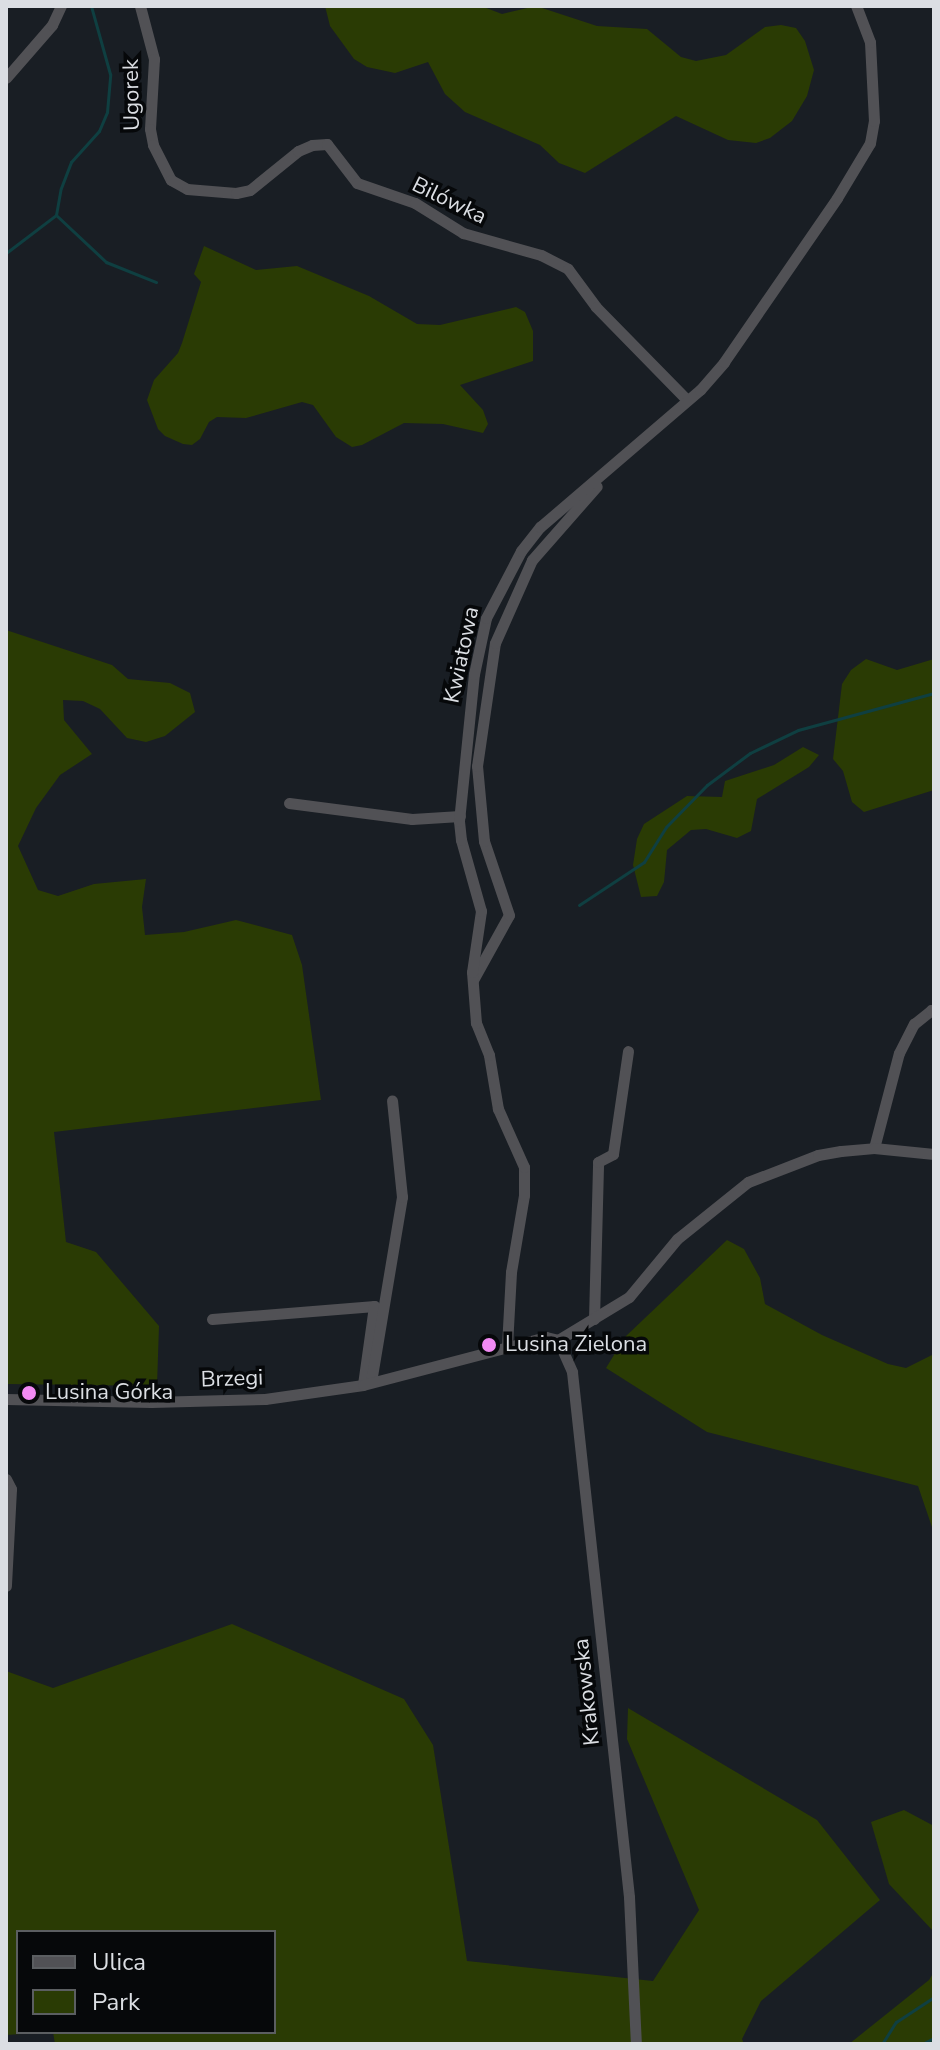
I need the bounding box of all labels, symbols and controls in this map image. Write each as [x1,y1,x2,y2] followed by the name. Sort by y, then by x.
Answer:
[118,59,146,131] street label: Ugorek
[407,172,491,230] street label: Bilówka
[439,604,485,706] street label: Kwiatowa
[505,1332,647,1358] place label: Lusina Zielona
[480,1336,498,1354] marker: Lusina Zielona
[200,1365,264,1393] street label: Brzegi
[45,1380,173,1406] place label: Lusina Górka
[20,1384,38,1402] marker: Lusina Górka
[568,1637,606,1747] street label: Krakowska
[16,1930,276,2034] legend
[92,1946,146,1978] text: Ulica
[92,1986,140,2018] text: Park

